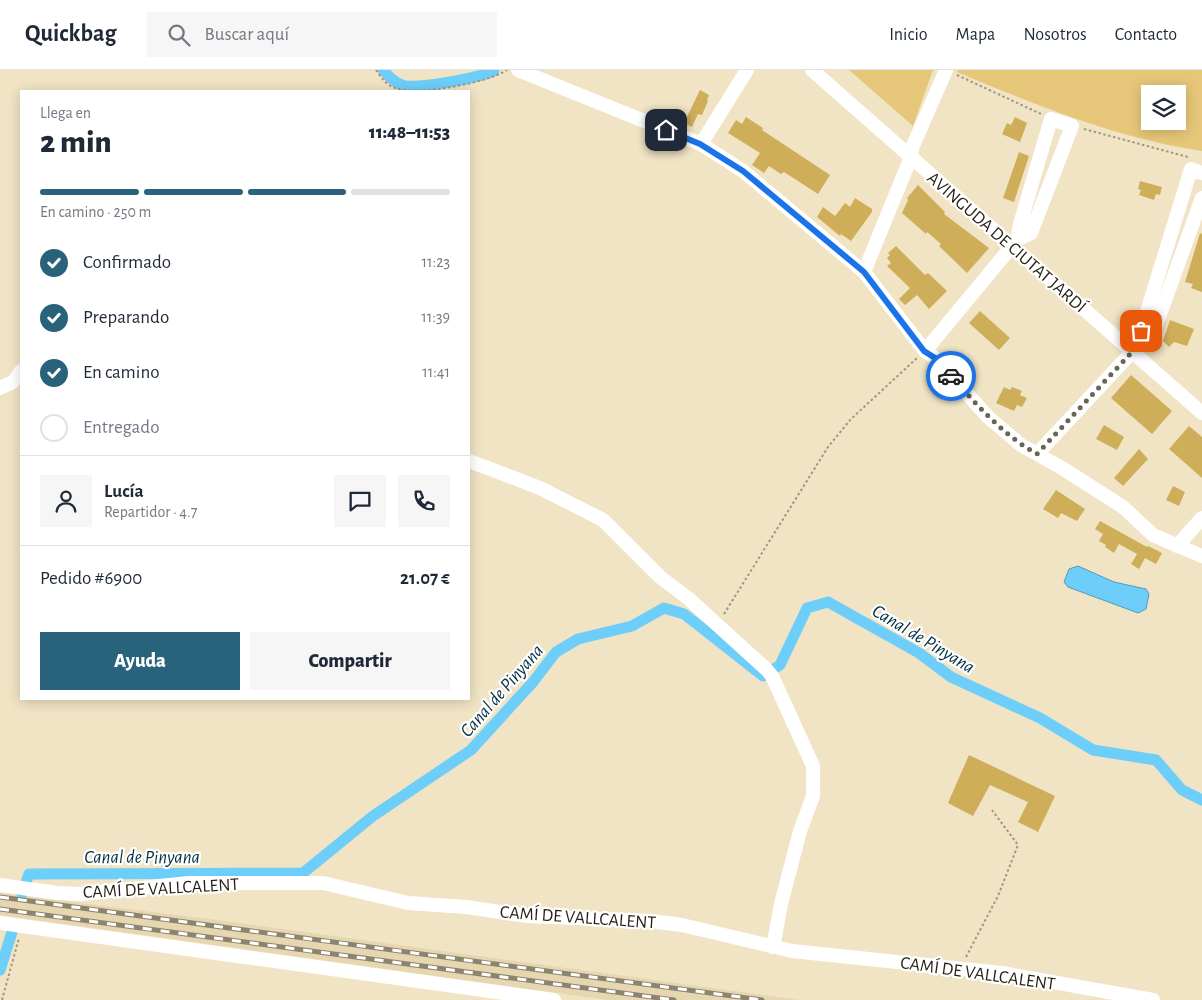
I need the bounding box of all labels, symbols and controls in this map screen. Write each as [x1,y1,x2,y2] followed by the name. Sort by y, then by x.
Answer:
[147,12,497,57] search box
[165,21,193,49] icon: search
[25,22,117,46] text: Quickbag
[205,25,289,44] text: Buscar aquí
[889,26,928,44] text: Inicio
[956,26,995,44] text: Mapa
[1023,26,1087,44] text: Nosotros
[1115,26,1177,44] text: Contacto
[1141,85,1186,130] map controls
[1141,85,1186,130] button: layers
[40,105,91,121] text: Llega en
[645,109,687,151] pin
[652,116,680,144] icon: home
[369,123,450,142] text: 11:48–11:53
[40,126,112,158] text: 2 min
[923,167,1091,317] street label: AVINGUDA DE CIUTAT JARDÍ
[40,204,151,220] text: En camino · 250 m
[40,249,68,277] icon: check
[83,253,171,272] text: Confirmado
[421,254,450,270] text: 11:23
[40,304,68,332] icon: check
[83,308,169,327] text: Preparando
[421,309,450,325] text: 11:39
[1120,310,1162,352] pin
[1127,317,1155,345] icon: bag
[926,351,976,401] courier
[40,359,68,387] icon: check
[937,362,965,390] icon: car
[83,363,160,382] text: En camino
[422,364,450,380] text: 11:41
[83,418,159,437] text: Entregado
[40,475,92,527] button: person
[334,475,386,527] button: chat
[398,475,450,527] button: phone
[104,482,144,501] text: Lucía
[104,504,197,520] text: Repartidor · 4.7
[40,569,142,588] text: Pedido #6900
[400,569,450,588] text: 21.07 €
[869,601,978,677] water label: Canal de Pinyana
[40,632,240,690] button: Ayuda
[250,632,450,690] button: Compartir
[457,641,547,741] water label: Canal de Pinyana
[84,848,200,867] water label: Canal de Pinyana
[82,873,240,902] street label: CAMÍ DE VALLCALENT
[499,901,657,932] street label: CAMÍ DE VALLCALENT
[899,951,1057,994] street label: CAMÍ DE VALLCALENT

